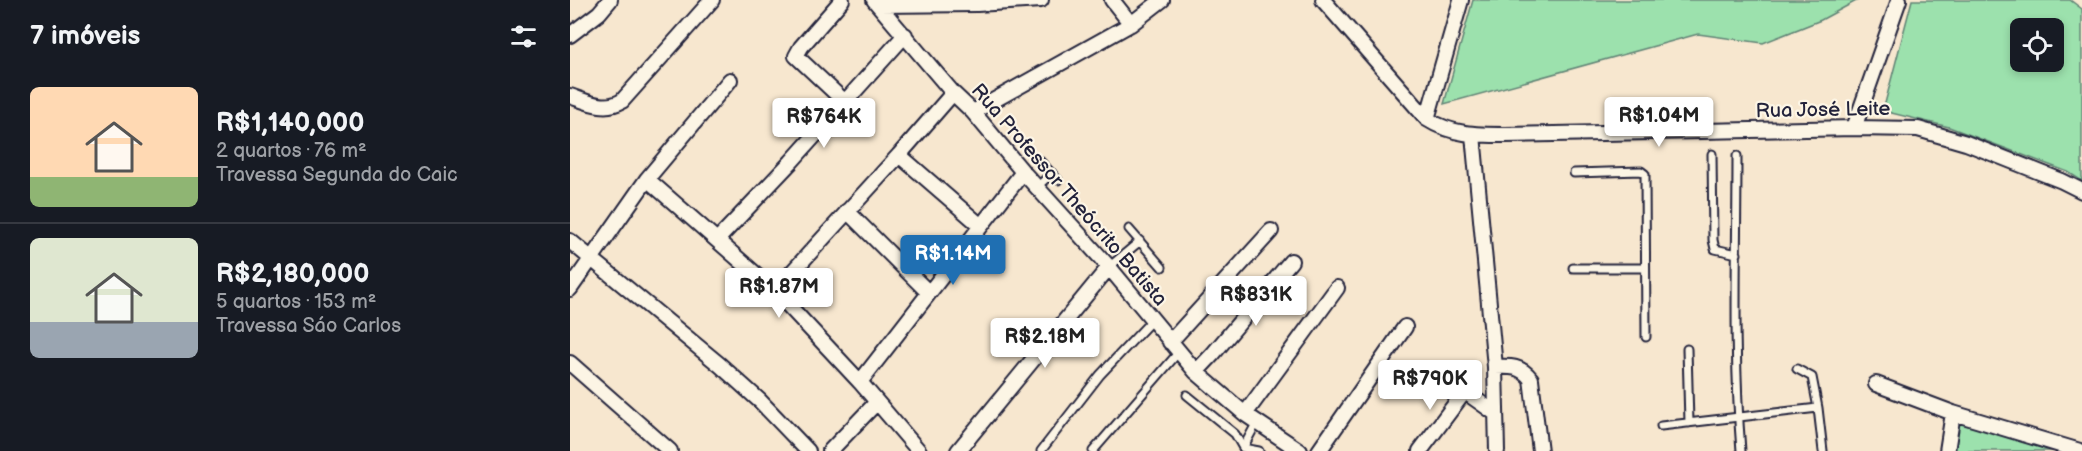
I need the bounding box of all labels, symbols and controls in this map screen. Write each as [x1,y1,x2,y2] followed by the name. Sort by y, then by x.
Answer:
[2010,18,2064,72] map controls
[2010,18,2064,72] button: locate
[507,20,540,53] icon: filters
[30,21,140,52] text: 7 imóveis
[966,79,1172,311] street label: Rua Professor Theócrito Batista
[1604,97,1714,148] pin: R$1.04M
[1755,97,1891,123] street label: Rua José Leite
[775,98,873,149] pin: R$764K
[1618,104,1700,128] text: R$1.04M
[786,105,862,129] text: R$764K
[216,108,365,139] text: R$1,140,000
[78,111,150,183] icon: home
[216,139,367,163] text: 2 quartos · 76 m²
[216,163,458,187] text: Travessa Segunda do Caic
[898,235,1008,286] pin: R$1.14M
[914,242,992,266] text: R$1.14M
[216,259,369,290] text: R$2,180,000
[78,262,150,334] icon: home
[724,268,834,319] pin: R$1.87M
[739,275,819,299] text: R$1.87M
[1207,276,1305,327] pin: R$831K
[1220,283,1292,307] text: R$831K
[216,290,376,314] text: 5 quartos · 153 m²
[216,314,401,338] text: Travessa Sáo Carlos
[990,318,1100,369] pin: R$2.18M
[1005,325,1085,349] text: R$2.18M
[1381,360,1479,411] pin: R$790K
[1392,367,1468,391] text: R$790K

